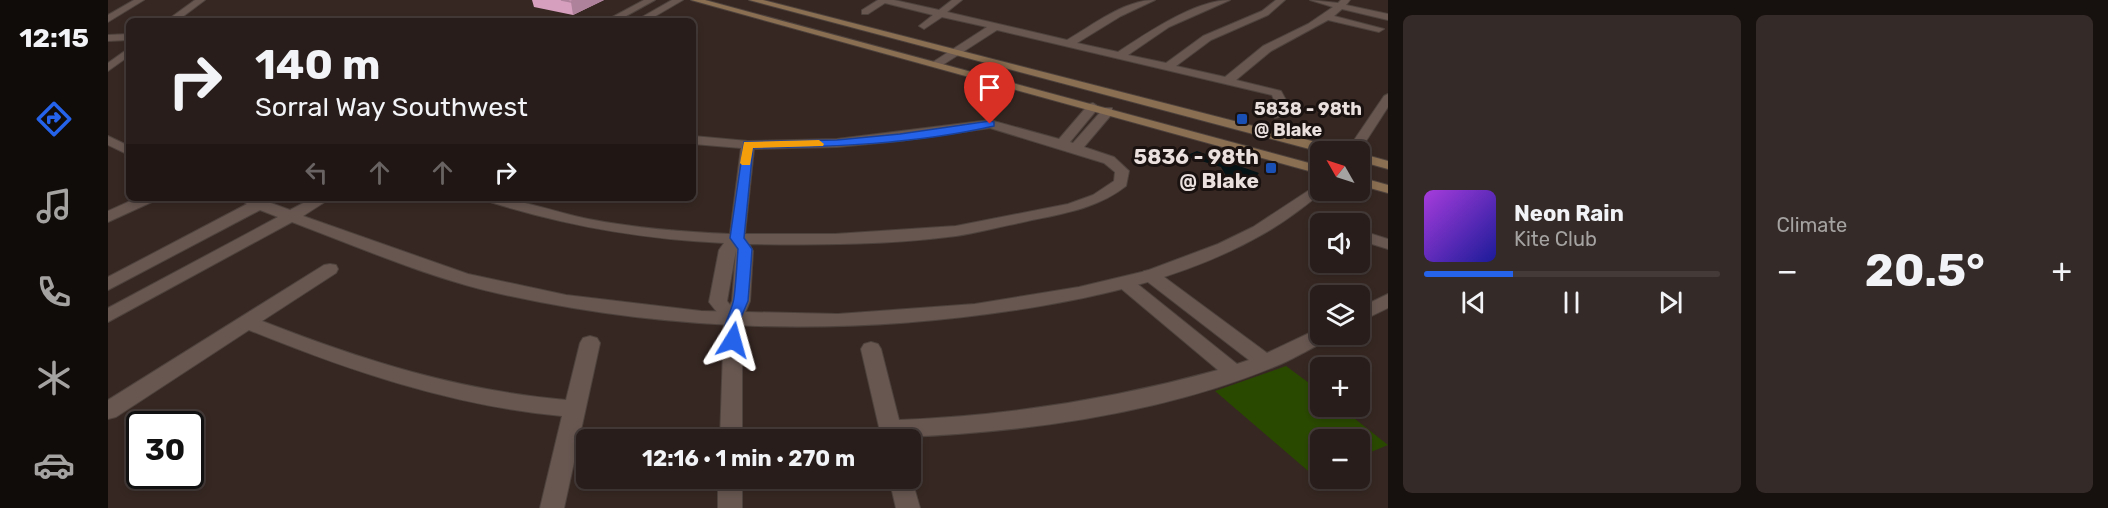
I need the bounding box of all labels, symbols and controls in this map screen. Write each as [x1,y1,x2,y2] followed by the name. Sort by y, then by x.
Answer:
[19,22,89,54] text: 12:15
[255,40,381,90] text: 140 m
[156,42,234,120] icon: right
[964,62,1015,124] pin
[973,71,1006,104] icon: arrive
[255,91,528,123] text: Sorral Way Southwest
[33,98,75,140] icon: directions
[1254,98,1362,141] place label: 5838 - 98th @ Blake
[1235,112,1249,126] marker: 5838 - 98th @ Blake
[1310,141,1370,201] north arrow
[1310,141,1370,489] map controls
[1134,144,1259,193] place label: 5836 - 98th @ Blake
[300,156,333,189] icon: left
[363,156,396,189] icon: ahead
[426,156,459,189] icon: ahead
[489,156,522,189] icon: right
[1264,161,1278,175] marker: 5836 - 98th @ Blake
[33,185,75,227] icon: music
[1514,200,1624,227] text: Neon Rain
[1310,213,1370,273] button: sound
[1777,213,1847,237] text: Climate
[1514,227,1597,251] text: Kite Club
[1865,244,1985,297] text: 20.5°
[1777,251,1798,290] text: −
[2051,251,2072,290] text: +
[33,271,75,313] icon: phone
[1310,285,1370,345] button: layers
[1457,286,1490,319] icon: previous
[1555,286,1588,319] icon: pause
[1654,286,1687,319] icon: next
[701,308,765,372] position arrow
[33,357,75,399] icon: climate
[1310,357,1370,417] button: +
[126,411,204,489] speed limit sign: 30
[1310,429,1370,489] button: −
[33,444,75,486] icon: car
[642,445,855,472] text: 12:16 · 1 min · 270 m

